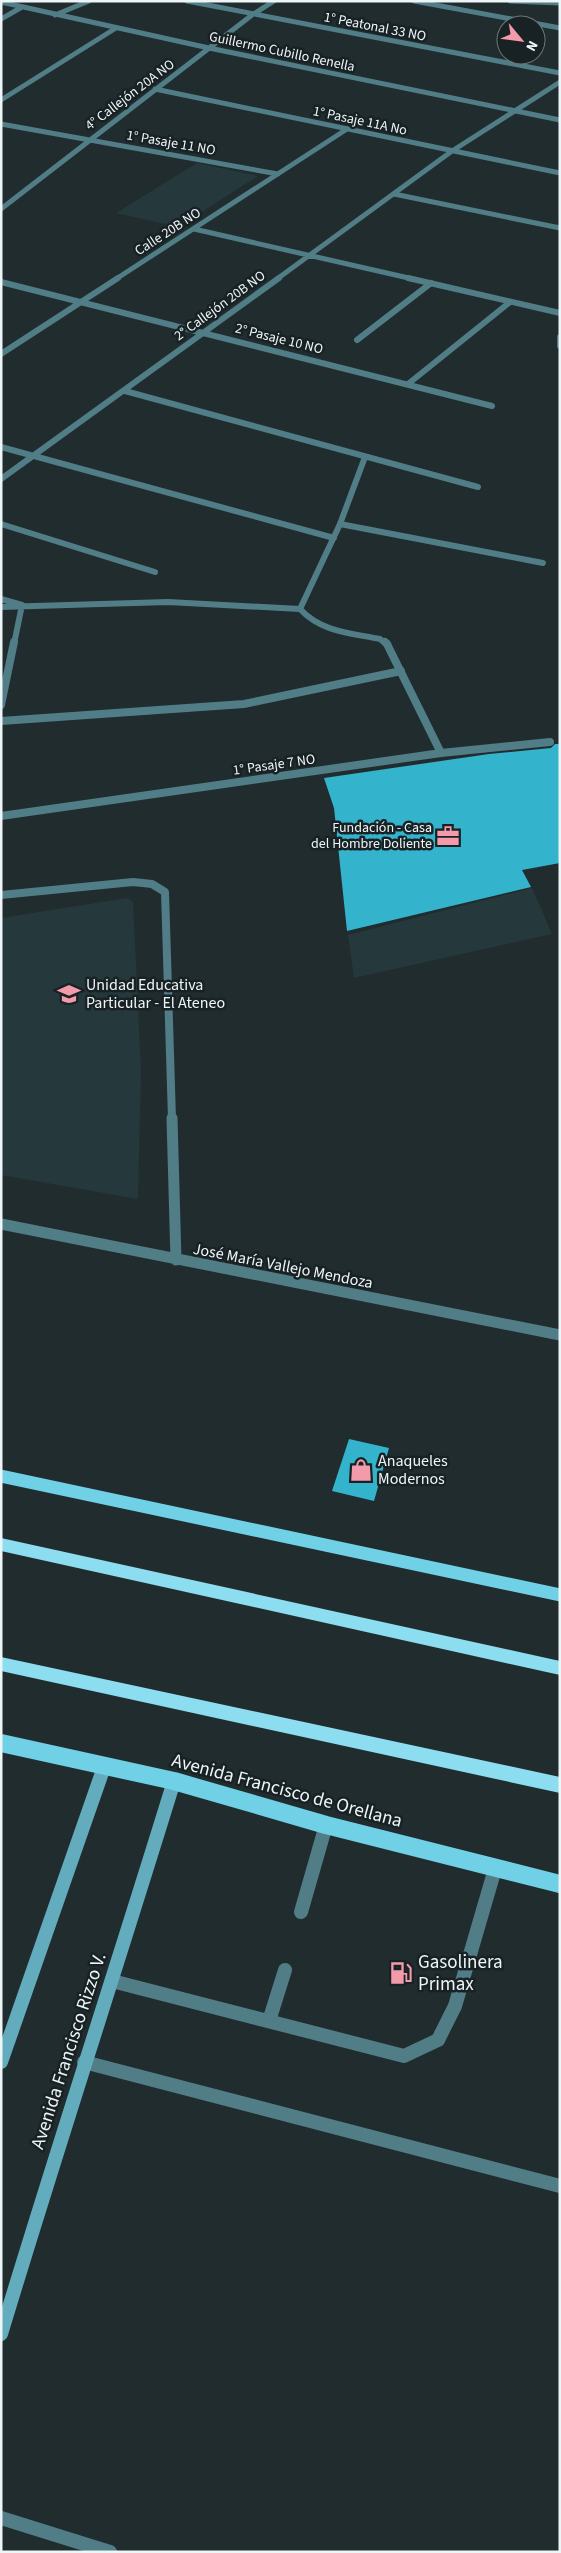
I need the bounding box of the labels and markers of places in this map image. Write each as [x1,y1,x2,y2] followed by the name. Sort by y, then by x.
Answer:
[311,818,432,854] place label: Fundación - Casa del Hombre Doliente
[435,823,461,849] office icon: Fundación - Casa del Hombre Doliente
[86,974,225,1014] place label: Unidad Educativa Particular - El Ateneo
[56,981,82,1007] school or university icon: Unidad Educativa Particular - El Ateneo
[378,1450,448,1490] place label: Anaqueles Modernos
[348,1457,374,1483] shop icon: Anaqueles Modernos
[418,1949,503,1998] place label: Gasolinera Primax
[388,1960,414,1986] fuel station icon: Gasolinera Primax

